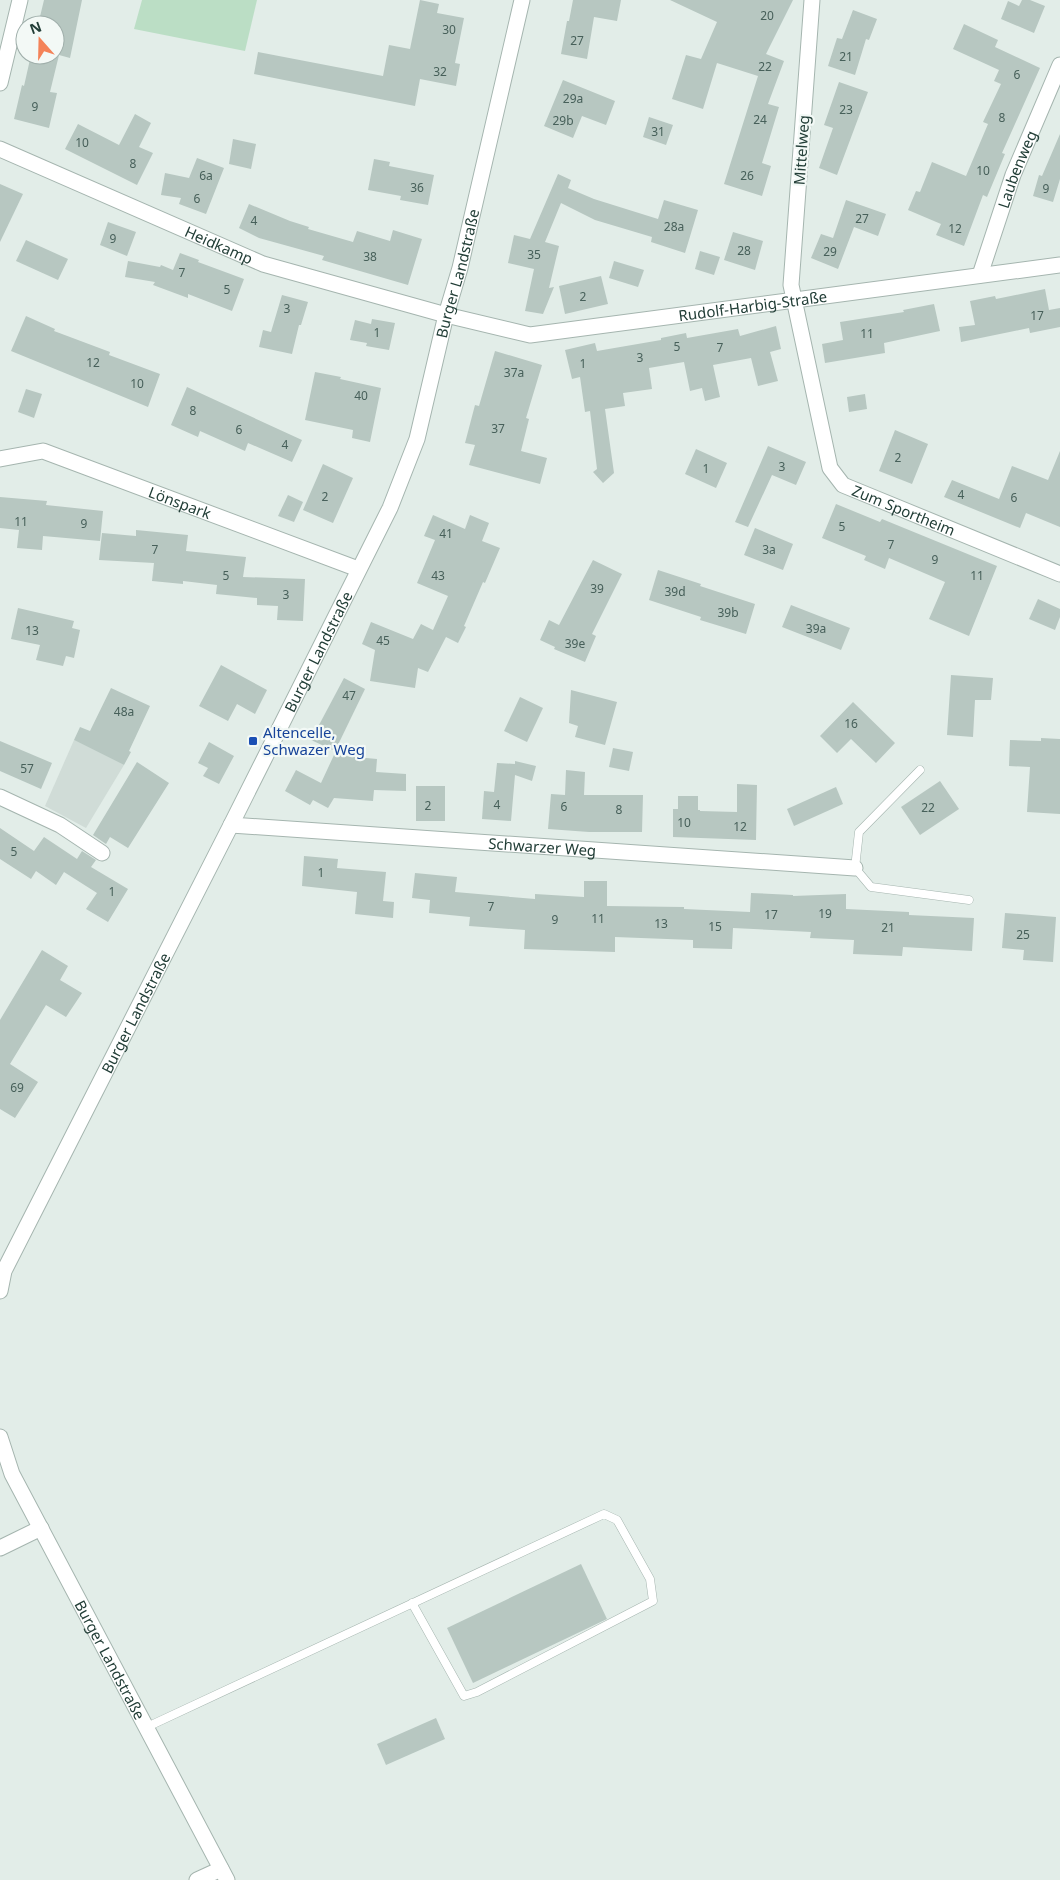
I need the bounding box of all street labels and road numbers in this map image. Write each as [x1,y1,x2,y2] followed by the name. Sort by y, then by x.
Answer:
[789,114,813,186] street label: Mittelweg
[993,127,1041,211] street label: Laubenweg
[431,207,483,340] street label: Burger Landstraße
[182,221,256,268] street label: Heidkamp
[677,286,828,325] street label: Rudolf-Harbig-Straße
[849,480,958,540] street label: Zum Sportheim
[146,481,214,523] street label: Lönspark
[279,588,357,715] street label: Burger Landstraße
[488,833,597,860] street label: Schwarzer Weg
[96,949,174,1077] street label: Burger Landstraße
[70,1596,150,1723] street label: Burger Landstraße

